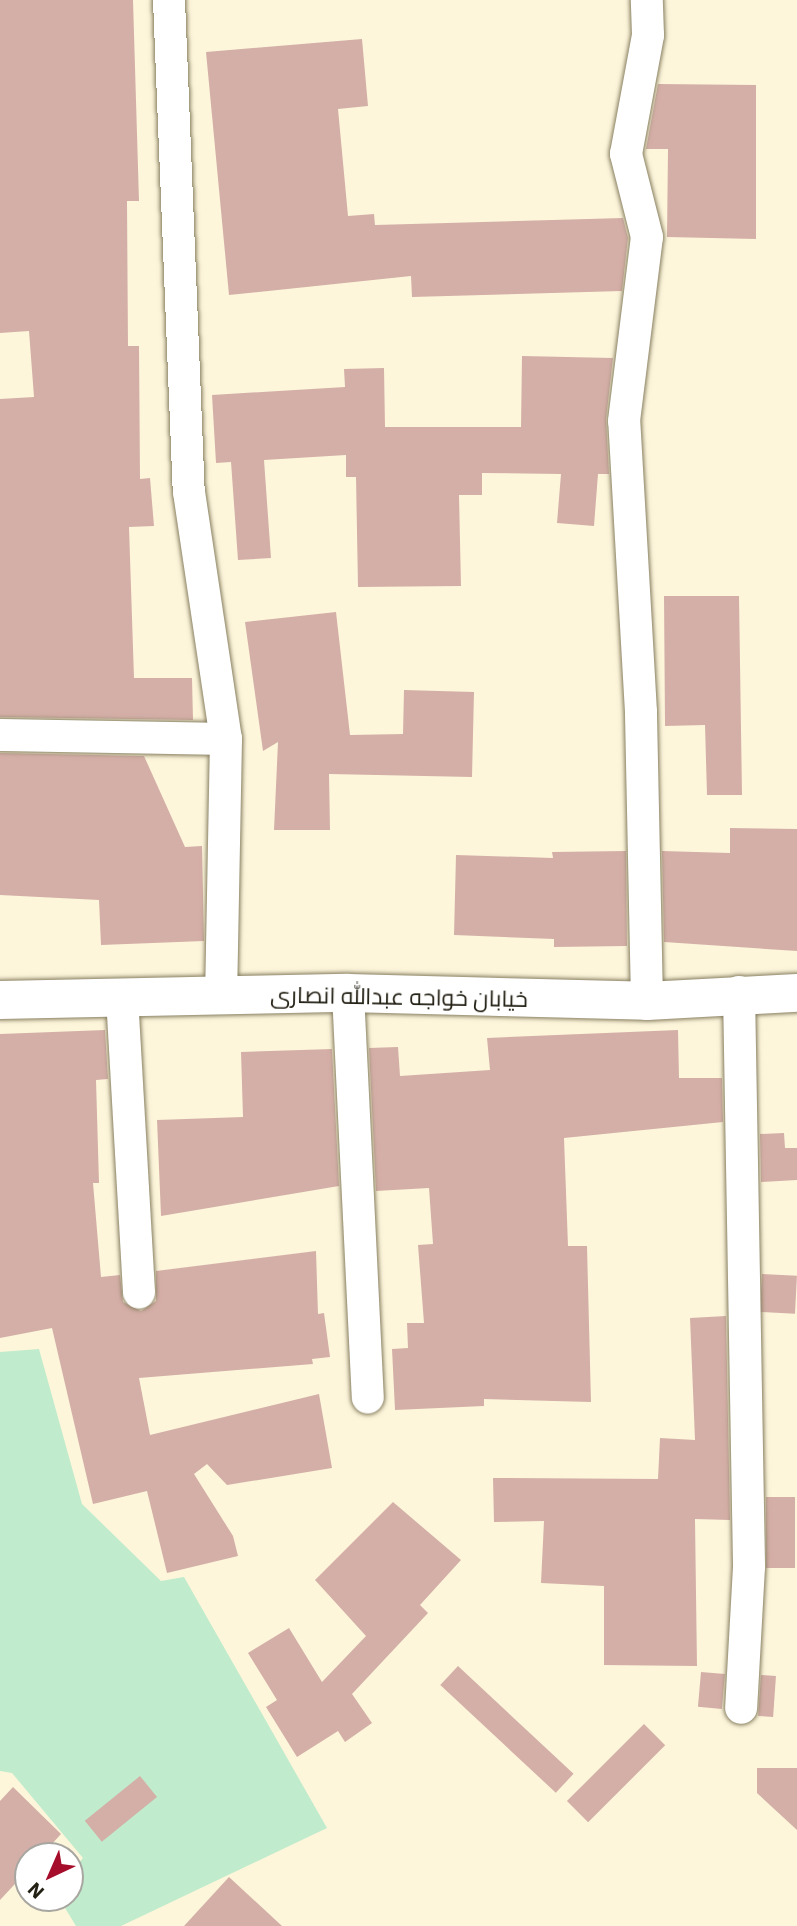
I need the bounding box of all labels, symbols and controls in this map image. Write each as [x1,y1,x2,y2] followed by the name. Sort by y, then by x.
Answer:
[270,980,528,1012] street label: خیابان خواجه عبدالله انصاری
[14,1842,84,1912] north arrow
[23,1877,49,1904] text: N

